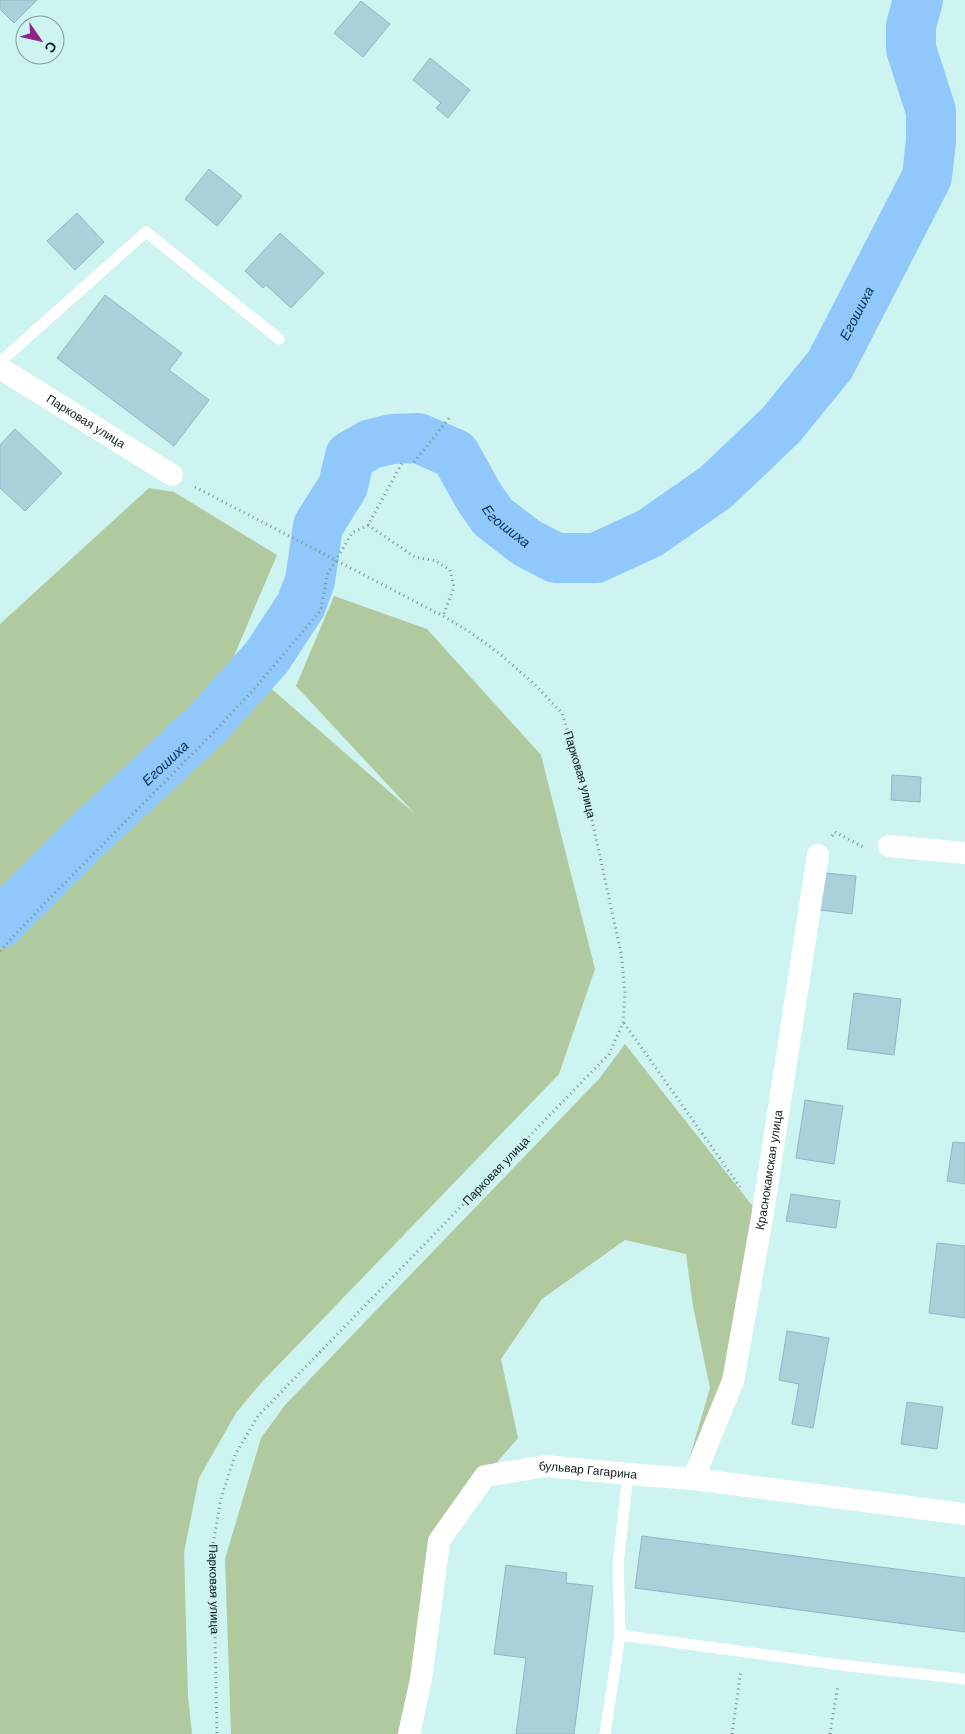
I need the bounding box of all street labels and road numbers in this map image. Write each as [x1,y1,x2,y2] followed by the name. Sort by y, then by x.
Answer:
[44,392,128,451] street label: Парковая улица
[561,729,598,820] street label: Парковая улица
[753,1109,786,1231] street label: Краснокамская улица
[460,1134,532,1208] street label: Парковая улица
[538,1459,638,1482] street label: бульвар Гагарина
[206,1544,222,1635] street label: Парковая улица

